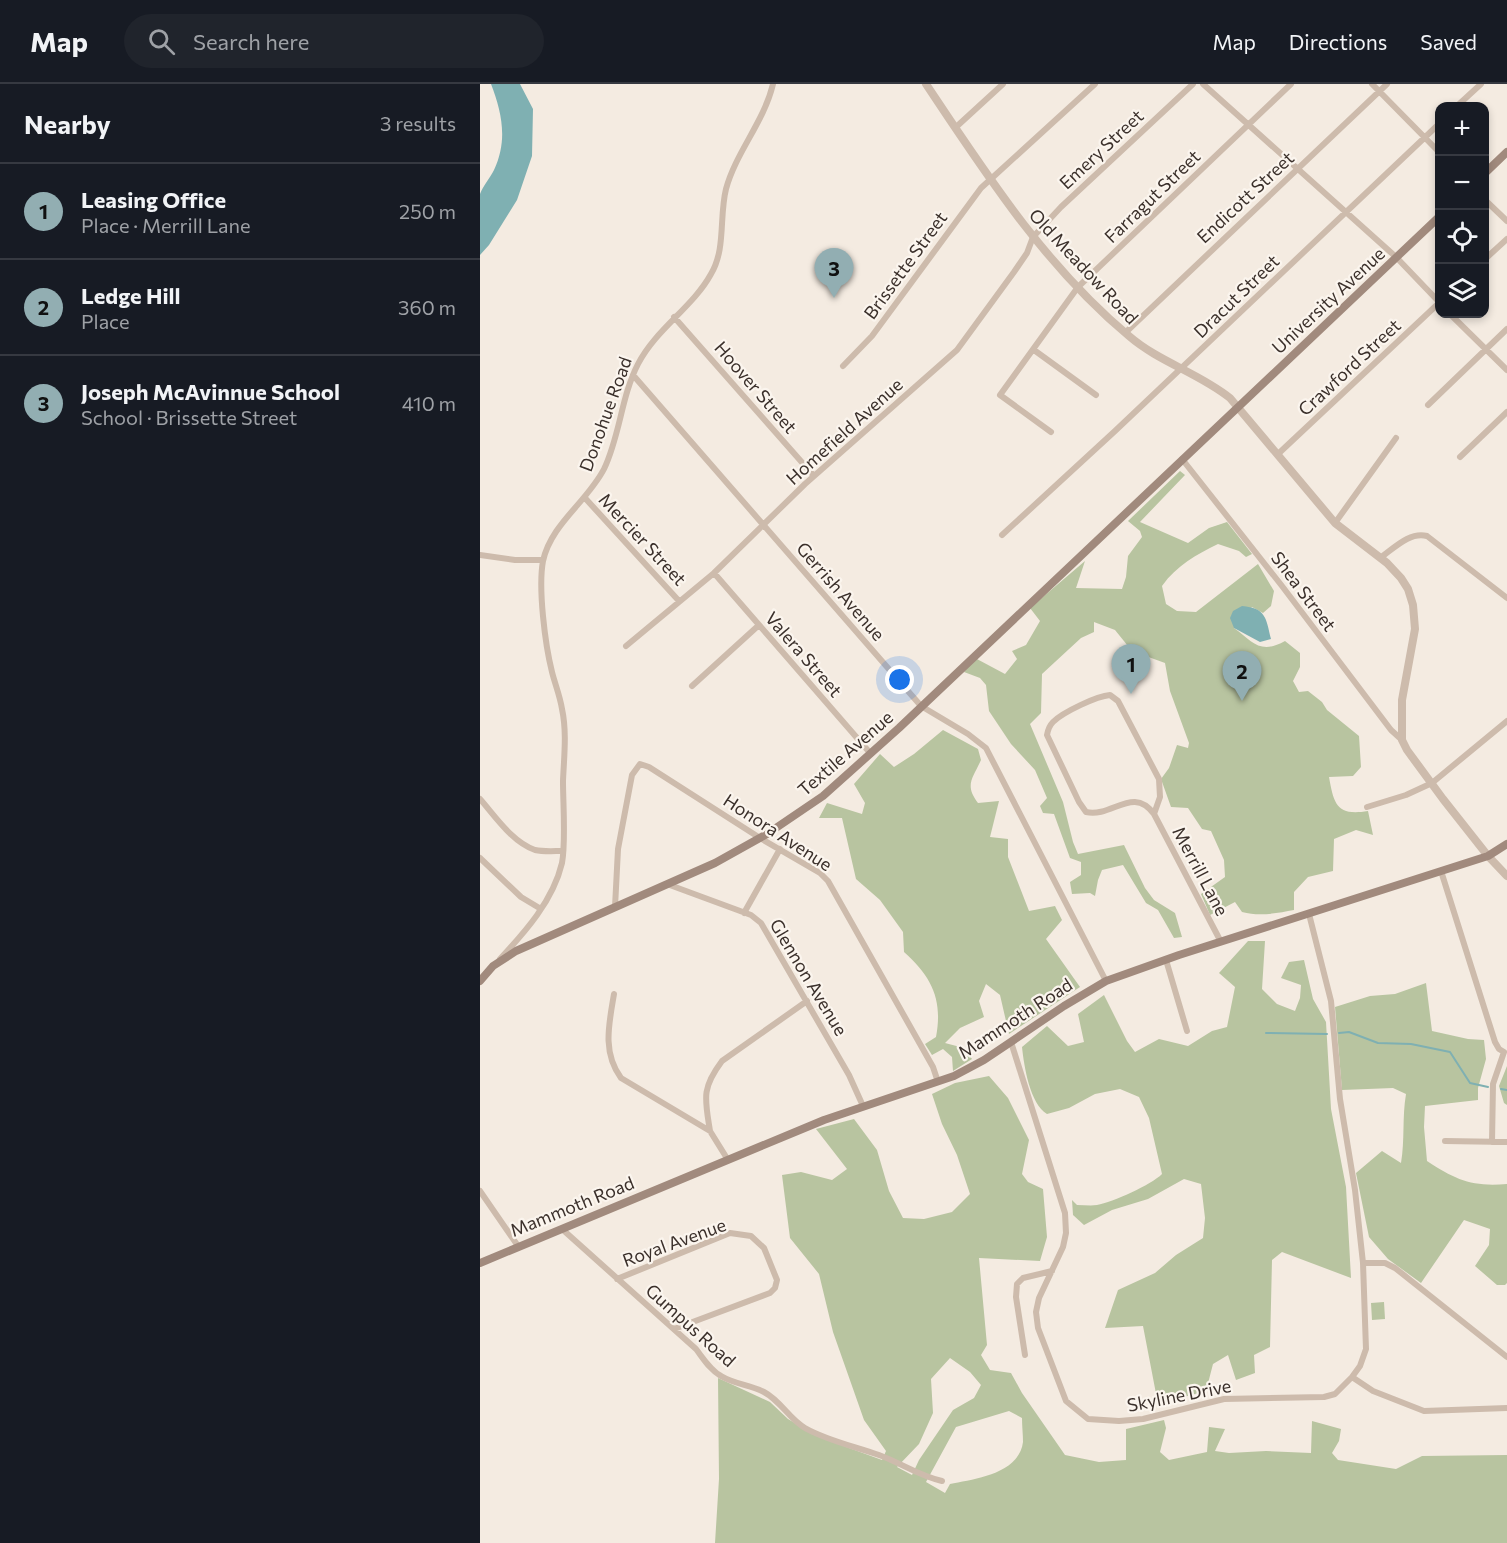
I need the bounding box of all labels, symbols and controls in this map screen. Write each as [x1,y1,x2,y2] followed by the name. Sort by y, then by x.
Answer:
[124,14,544,68] search box
[30,24,88,58] text: Map
[145,25,178,58] icon: search
[193,28,309,55] text: Search here
[1213,29,1256,54] text: Map
[1289,29,1387,54] text: Directions
[1420,29,1477,54] text: Saved
[1435,102,1489,318] map controls
[1435,102,1489,156] button: +
[1054,105,1148,193] street label: Emery Street
[24,108,111,139] text: Nearby
[380,111,456,135] text: 3 results
[1100,145,1204,247] street label: Farragut Street
[1192,146,1298,248] street label: Endicott Street
[1435,156,1489,210] button: −
[81,186,226,213] text: Leasing Office
[39,199,48,223] text: 1
[399,199,456,223] text: 250 m
[1025,204,1143,328] street label: Old Meadow Road
[859,207,951,323] street label: Brissette Street
[1435,210,1489,264] button: locate
[81,213,251,237] text: Place · Merrill Lane
[1267,242,1389,358] street label: University Avenue
[814,248,854,298] pin: 3
[1189,250,1283,342] street label: Dracut Street
[1435,264,1489,318] button: layers
[81,282,181,309] text: Ledge Hill
[38,295,49,319] text: 2
[398,295,456,319] text: 360 m
[81,309,130,333] text: Place
[1293,314,1405,420] street label: Crawford Street
[710,337,802,437] street label: Hoover Street
[574,354,636,474] street label: Donohue Road
[781,373,907,489] street label: Homefield Avenue
[81,378,340,405] text: Joseph McAvinnue School
[38,391,49,415] text: 3
[402,391,456,415] text: 410 m
[81,405,297,429] text: School · Brissette Street
[595,488,691,590] street label: Mercier Street
[792,537,890,645] street label: Gerrish Avenue
[1267,547,1341,635] street label: Shea Street
[761,607,847,701] street label: Valera Street
[1112,644,1150,694] pin: 1
[1222,652,1262,701] pin: 2
[885,665,914,694] your location
[793,706,897,800] street label: Textile Avenue
[720,789,836,875] street label: Honora Avenue
[1168,823,1234,919] street label: Merrill Lane
[765,915,853,1039] street label: Glennon Avenue
[954,973,1076,1063] street label: Mammoth Road
[507,1171,637,1241] street label: Mammoth Road
[619,1213,729,1271] street label: Royal Avenue
[642,1279,740,1371] street label: Gumpus Road
[1125,1374,1233,1416] street label: Skyline Drive

